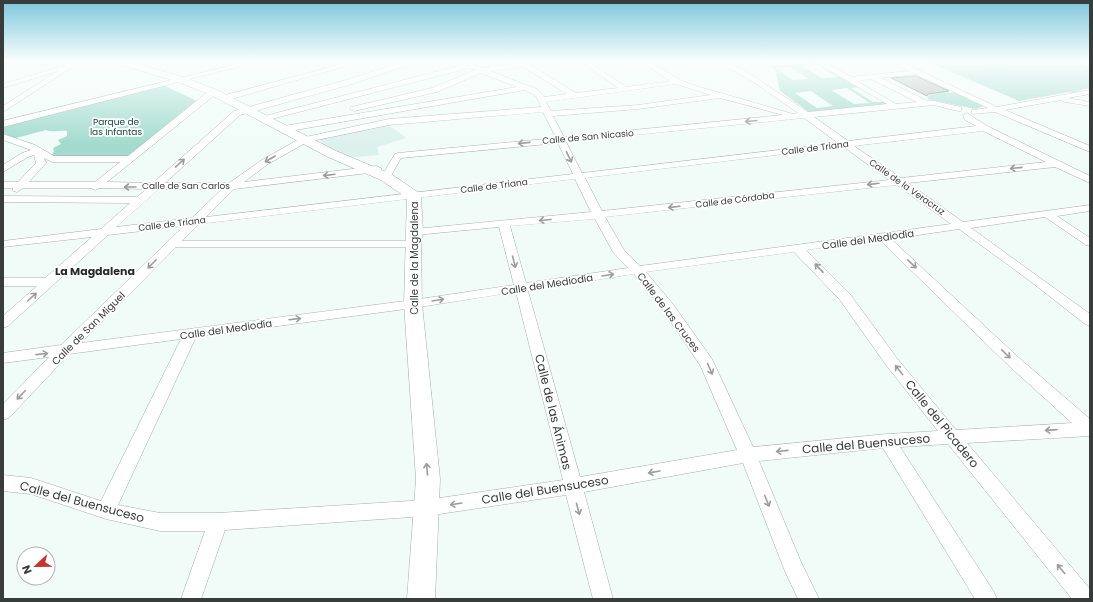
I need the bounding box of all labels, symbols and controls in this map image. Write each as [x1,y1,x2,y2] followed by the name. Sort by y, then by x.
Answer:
[90,116,142,138] park label: Parque de las Infantas
[745,118,758,125] one-way arrow
[542,127,634,147] street label: Calle de San Nicasio
[781,138,849,158] street label: Calle de Triana
[518,139,531,147] one-way arrow
[566,151,573,163] one-way arrow
[264,156,276,164] one-way arrow
[867,156,947,218] street label: Calle de la Veracruz
[175,159,185,168] one-way arrow
[1010,164,1023,172] one-way arrow
[323,171,336,178] one-way arrow
[460,176,528,196] street label: Calle de Triana
[142,180,230,192] street label: Calle de San Carlos
[867,180,880,187] one-way arrow
[124,183,137,191] one-way arrow
[695,189,775,211] street label: Calle de Córdoba
[407,201,422,315] street label: Calle de la Magdalena
[668,203,681,210] one-way arrow
[138,214,206,234] street label: Calle de Triana
[539,217,552,224] one-way arrow
[821,226,915,253] street label: Calle del Mediodía
[511,255,518,268] one-way arrow
[147,259,157,269] one-way arrow
[907,259,917,269] one-way arrow
[55,263,135,279] district label: La Magdalena
[815,264,824,274] one-way arrow
[634,269,704,355] street label: Calle de las Cruces
[500,270,594,299] street label: Calle del Mediodía
[601,271,614,279] one-way arrow
[48,288,128,368] street label: Calle de San Miguel
[27,292,37,302] one-way arrow
[431,296,444,304] one-way arrow
[288,315,301,323] one-way arrow
[179,316,273,343] street label: Calle del Mediodía
[1001,349,1011,358] one-way arrow
[35,350,48,357] one-way arrow
[531,352,576,472] street label: Calle de las Ánimas
[707,363,714,375] one-way arrow
[895,365,903,376] one-way arrow
[902,376,983,471] street label: Calle del Picadero
[16,390,26,400] one-way arrow
[1045,427,1058,434] one-way arrow
[801,429,931,458] street label: Calle del Buensuceso
[776,448,789,455] one-way arrow
[423,463,430,476] one-way arrow
[648,468,661,476] one-way arrow
[480,471,610,508] street label: Calle del Buensuceso
[18,477,147,526] street label: Calle del Buensuceso
[763,495,771,507] one-way arrow
[450,500,463,508] one-way arrow
[575,503,582,516] one-way arrow
[16,546,56,586] north arrow
[18,563,36,577] text: N
[1056,564,1065,574] one-way arrow

